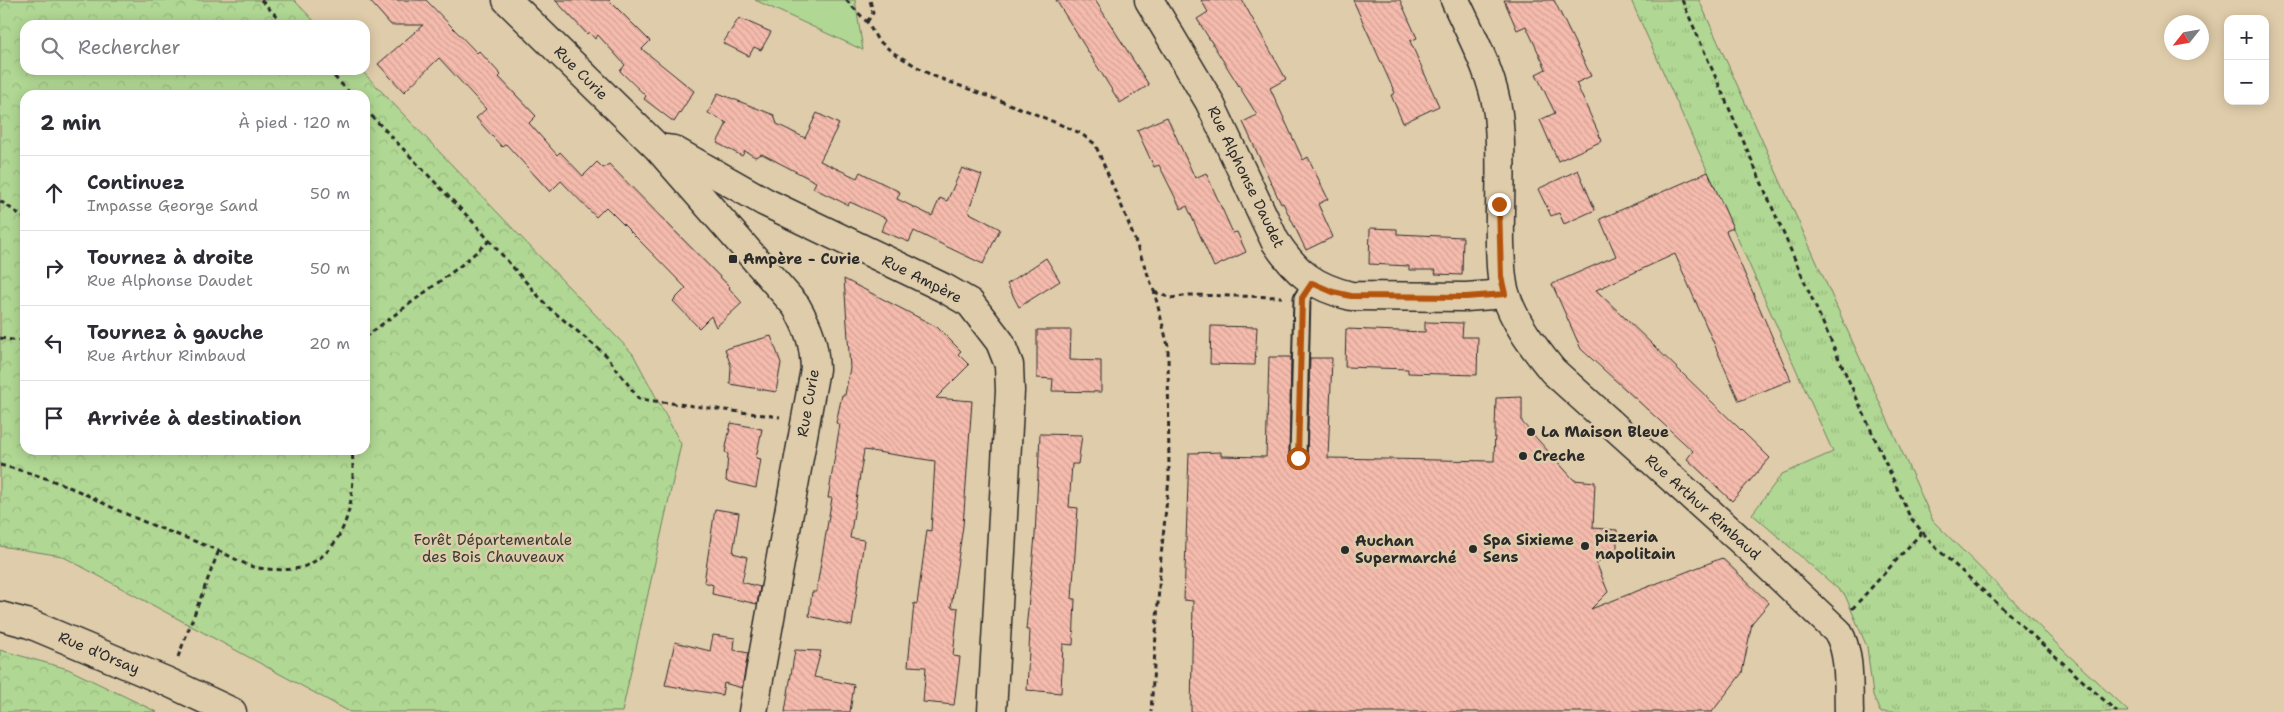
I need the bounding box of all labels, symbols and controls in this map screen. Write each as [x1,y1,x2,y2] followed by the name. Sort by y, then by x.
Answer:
[2164,15,2209,60] north arrow
[2224,15,2269,105] map controls
[2224,15,2269,60] button: +
[20,20,370,75] search box
[38,34,66,62] icon: search
[78,35,181,60] text: Rechercher
[550,42,612,104] street label: Rue Curie
[2224,60,2269,105] button: −
[1203,103,1289,251] street label: Rue Alphonse Daudet
[40,109,101,137] text: 2 min
[238,112,350,133] text: À pied · 120 m
[87,170,185,195] text: Continuez
[40,179,68,207] icon: ahead
[310,183,350,204] text: 50 m
[1488,193,1511,216] route end
[87,195,258,216] text: Impasse George Sand
[87,245,254,270] text: Tournez à droite
[743,249,860,269] place label: Ampère - Curie
[879,250,965,308] street label: Rue Ampère
[727,253,739,265] marker: Ampère - Curie
[40,254,68,282] icon: right
[310,258,350,279] text: 50 m
[87,270,253,291] text: Rue Alphonse Daudet
[87,320,264,345] text: Tournez à gauche
[40,329,68,357] icon: left
[309,333,350,354] text: 20 m
[87,345,246,366] text: Rue Arthur Rimbaud
[792,367,824,439] street label: Rue Curie
[40,404,68,432] icon: arrive
[87,406,301,431] text: Arrivée à destination
[1541,422,1669,442] place label: La Maison Bleue
[1525,426,1537,438] marker: La Maison Bleue
[1533,446,1585,466] place label: Creche
[1287,447,1310,470] route start
[1517,450,1529,462] marker: Creche
[1641,450,1765,565] street label: Rue Arthur Rimbaud
[1595,527,1676,564] place label: pizzeria napolitain
[414,530,572,567] park label: Forêt Départementale des Bois Chauveaux
[1483,530,1574,567] place label: Spa Sixieme Sens
[1355,531,1457,568] place label: Auchan Supermarché
[1579,540,1591,552] marker: pizzeria napolitain
[1467,543,1479,555] marker: Spa Sixieme Sens
[1339,544,1351,556] marker: Auchan Supermarché
[55,627,143,679] street label: Rue d'Orsay

